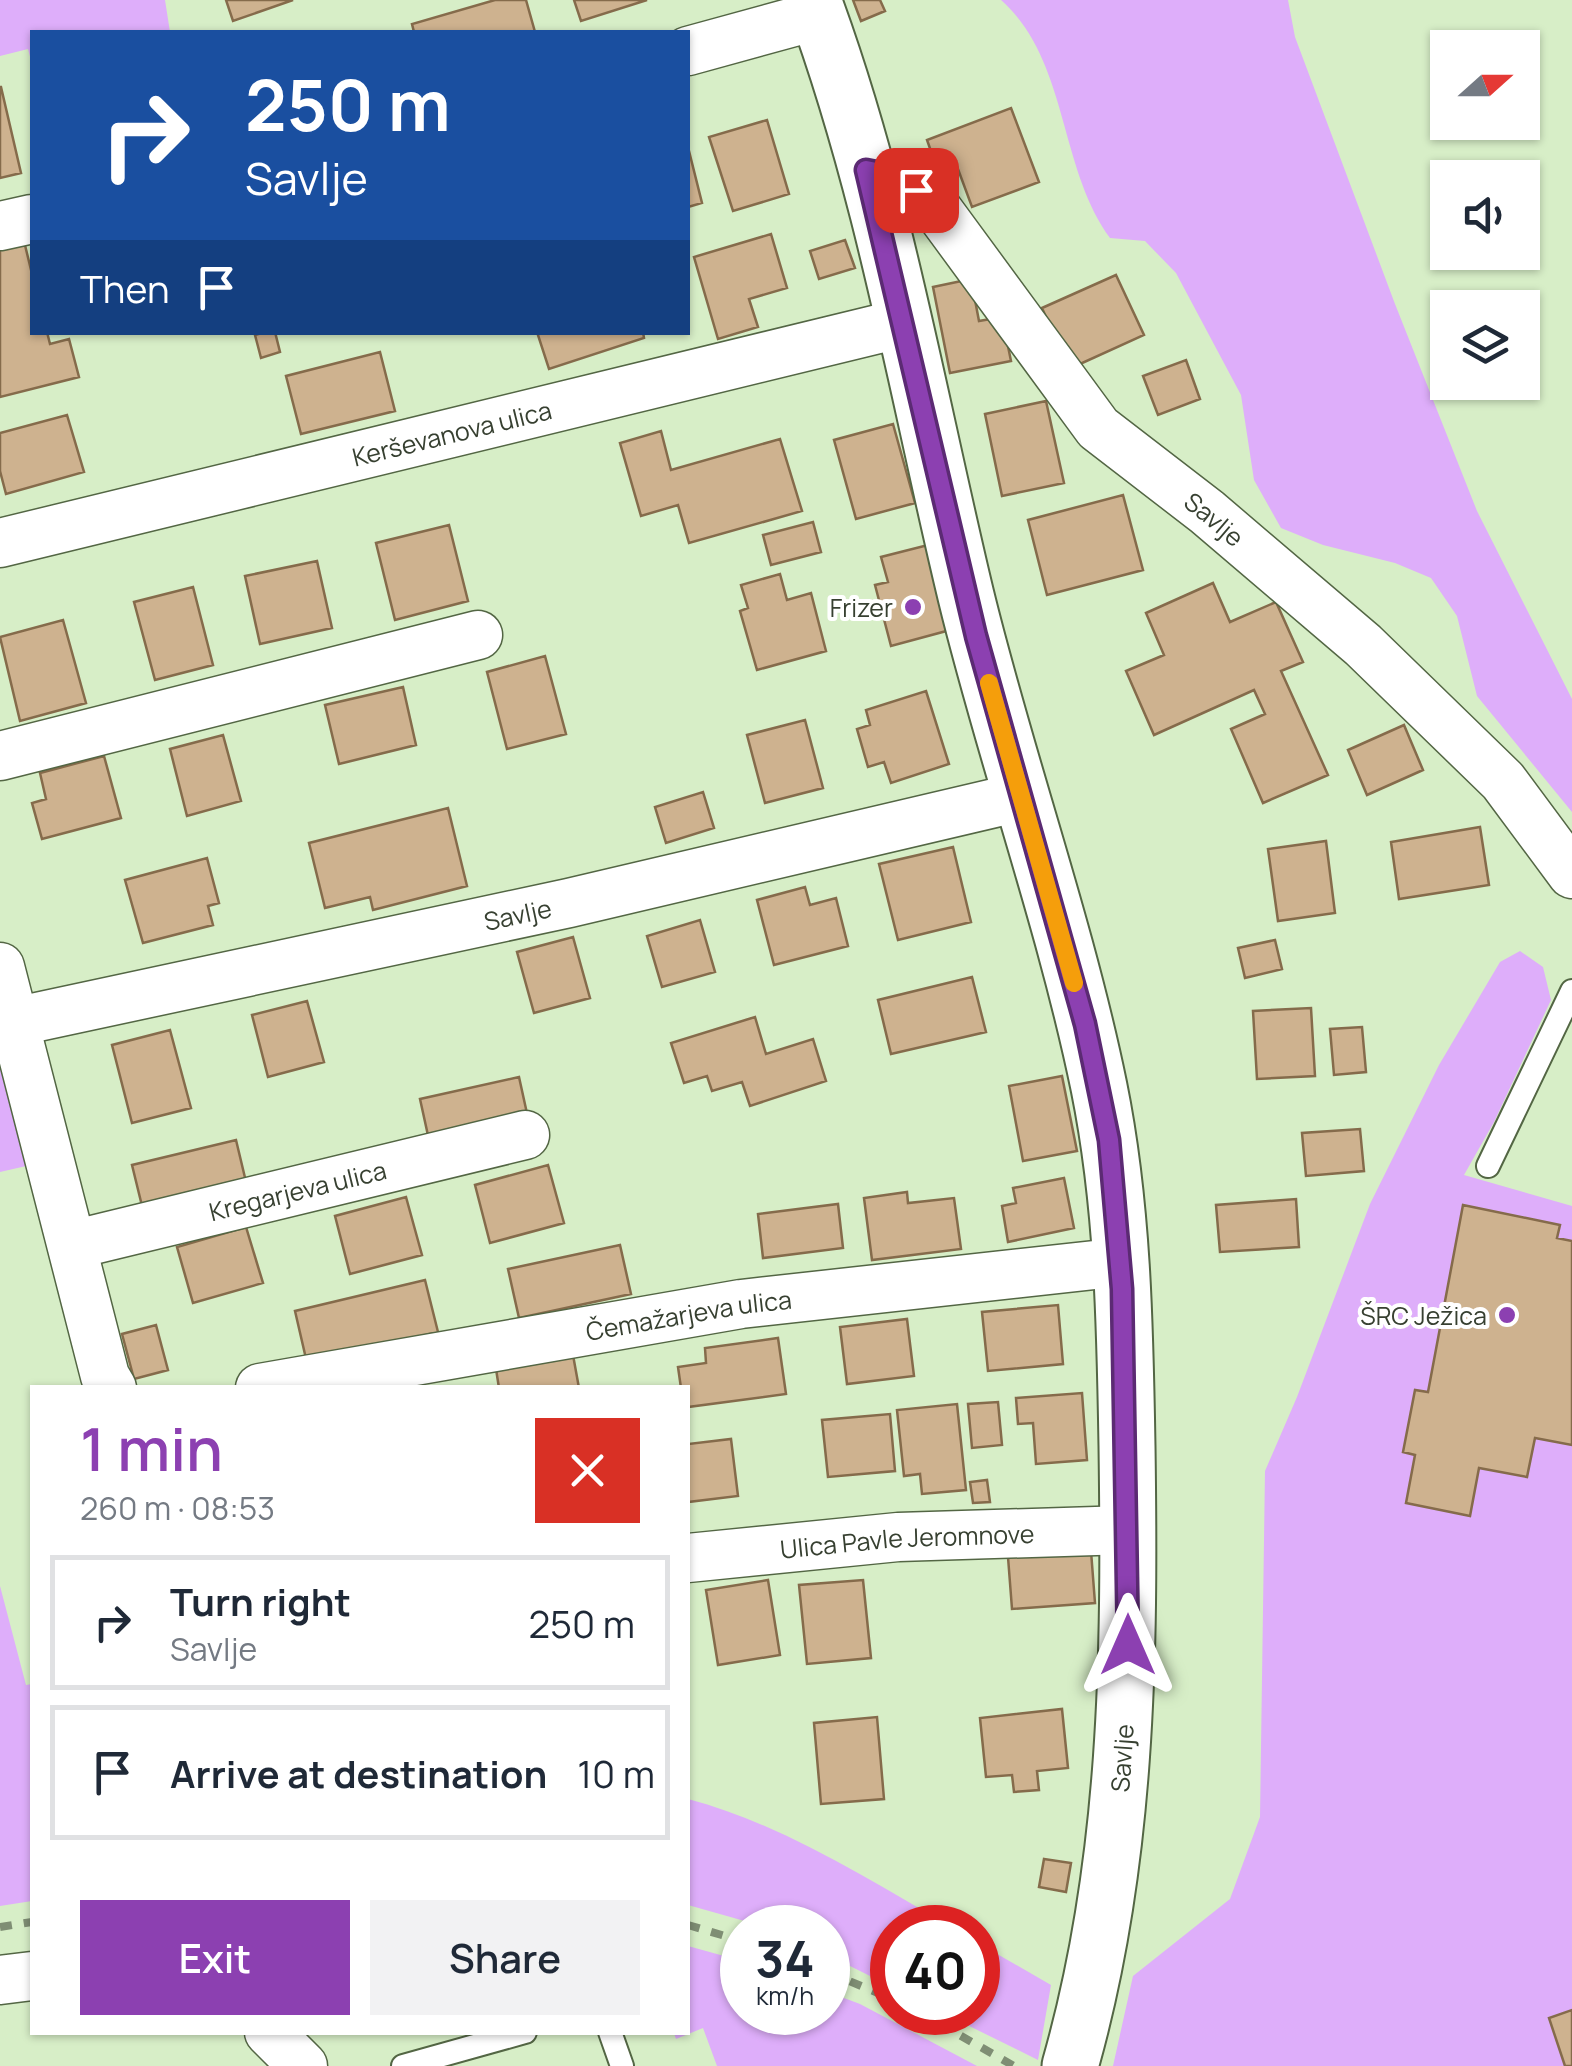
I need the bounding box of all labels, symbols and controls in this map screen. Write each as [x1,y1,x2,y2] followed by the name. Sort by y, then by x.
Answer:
[1430,30,1540,140] north arrow
[1430,30,1540,400] map controls
[245,56,451,152] text: 250 m
[80,70,210,200] icon: right
[245,147,368,209] text: Savlje
[874,148,959,233] pin
[1430,160,1540,270] button: sound
[889,163,944,218] icon: arrive
[189,260,244,315] icon: arrive
[80,262,169,314] text: Then
[1430,290,1540,400] button: layers
[348,392,555,474] street label: Kerševanova ulica
[1177,484,1252,554] street label: Savlje
[830,590,893,625] place label: Frizer
[902,596,924,618] marker: Frizer
[481,890,555,938] street label: Savlje
[205,1152,390,1229] street label: Kregarjeva ulica
[583,1281,793,1348] street label: Čemažarjeva ulica
[1360,1298,1487,1333] place label: ŠRC Ježica
[1496,1304,1518,1326] marker: ŠRC Ježica
[80,1407,223,1489] text: 1 min
[535,1418,640,1523] button: close
[80,1486,275,1530] text: 260 m · 08:53
[778,1515,1035,1566] street label: Ulica Pavle Jeromnove
[170,1575,351,1627] text: Turn right
[1076,1593,1180,1697] position arrow
[85,1595,140,1650] icon: right
[528,1597,635,1649] text: 250 m
[170,1627,257,1671] text: Savlje
[1102,1723,1142,1793] street label: Savlje
[85,1745,140,1800] icon: arrive
[170,1747,547,1799] text: Arrive at destination
[577,1747,655,1799] text: 10 m
[80,1900,350,2015] button: Exit
[370,1900,640,2015] button: Share
[870,1905,1000,2035] speed limit sign: 40
[755,1924,815,1992] text: 34
[756,1978,814,2013] text: km/h

